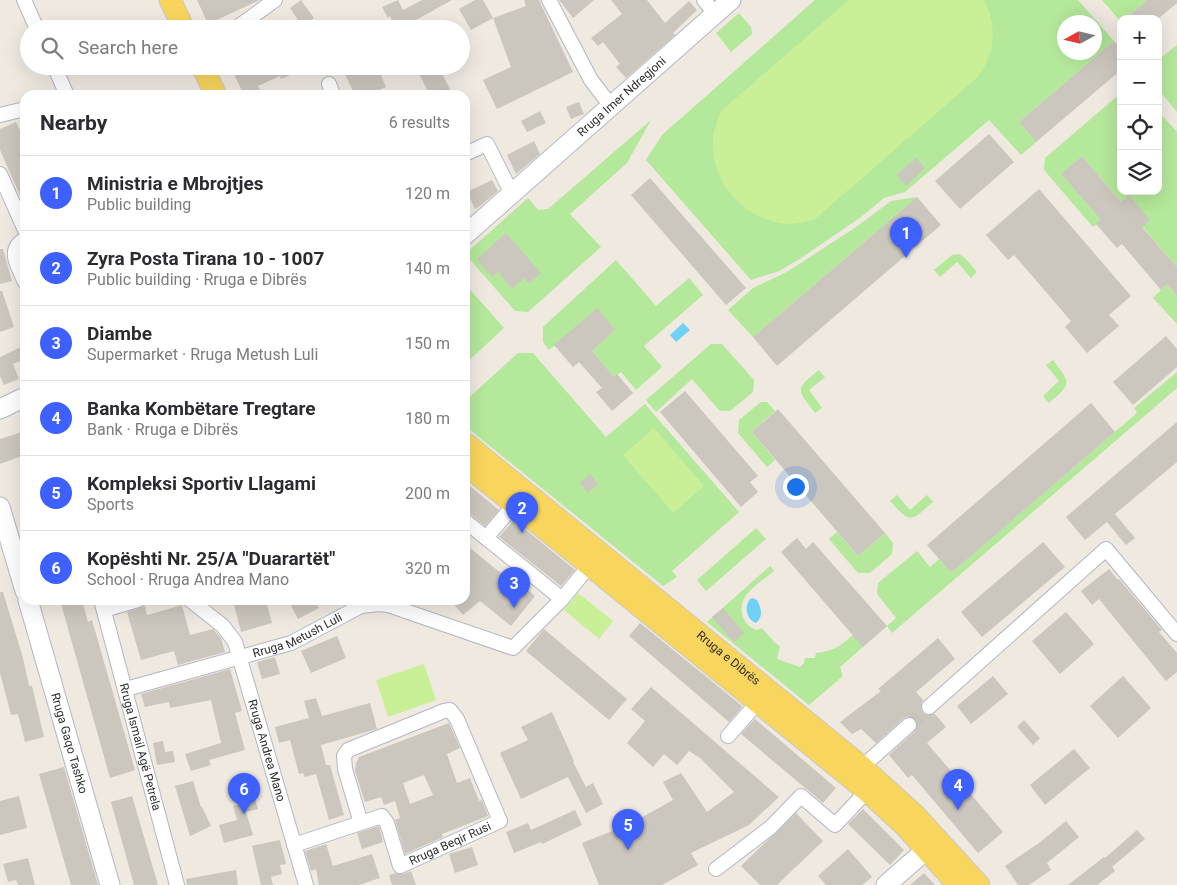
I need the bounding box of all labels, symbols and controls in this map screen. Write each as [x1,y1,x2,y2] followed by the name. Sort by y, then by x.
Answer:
[1057,15,1102,60] north arrow
[1117,15,1162,195] map controls
[1117,15,1162,60] button: +
[20,20,470,75] search box
[38,34,66,62] icon: search
[78,36,178,59] text: Search here
[575,54,669,139] street label: Rruga Imer Ndregjoni
[1117,60,1162,105] button: −
[1117,105,1162,150] button: locate
[40,111,107,135] text: Nearby
[389,113,450,132] text: 6 results
[1117,150,1162,195] button: layers
[87,172,263,195] text: Ministria e Mbrojtjes
[51,184,61,203] text: 1
[405,184,450,203] text: 120 m
[87,195,191,214] text: Public building
[890,217,922,258] pin: 1
[87,247,324,270] text: Zyra Posta Tirana 10 - 1007
[51,259,61,278] text: 2
[405,259,450,278] text: 140 m
[87,270,307,289] text: Public building · Rruga e Dibrës
[87,322,152,345] text: Diambe
[51,334,61,353] text: 3
[405,334,450,353] text: 150 m
[87,345,318,364] text: Supermarket · Rruga Metush Luli
[87,397,316,420] text: Banka Kombëtare Tregtare
[51,409,61,428] text: 4
[405,409,450,428] text: 180 m
[87,420,238,439] text: Bank · Rruga e Dibrës
[87,472,316,495] text: Kompleksi Sportiv Llagami
[783,474,809,500] your location
[51,484,61,503] text: 5
[405,484,450,503] text: 200 m
[506,492,538,533] pin: 2
[87,495,134,514] text: Sports
[87,547,335,570] text: Kopështi Nr. 25/A "Duarartët"
[51,559,61,578] text: 6
[405,559,450,578] text: 320 m
[498,567,530,608] pin: 3
[87,570,289,589] text: School · Rruga Andrea Mano
[251,610,345,660] street label: Rruga Metush Luli
[694,628,763,688] street label: Rruga e Dibrës
[116,682,164,812] street label: Rruga Ismail Agë Petrela
[48,691,90,795] street label: Rruga Gaqo Tashko
[245,698,288,803] street label: Rruga Andrea Mano
[942,769,974,810] pin: 4
[228,773,260,814] pin: 6
[612,809,644,850] pin: 5
[407,819,493,868] street label: Rruga Beqir Rusi

